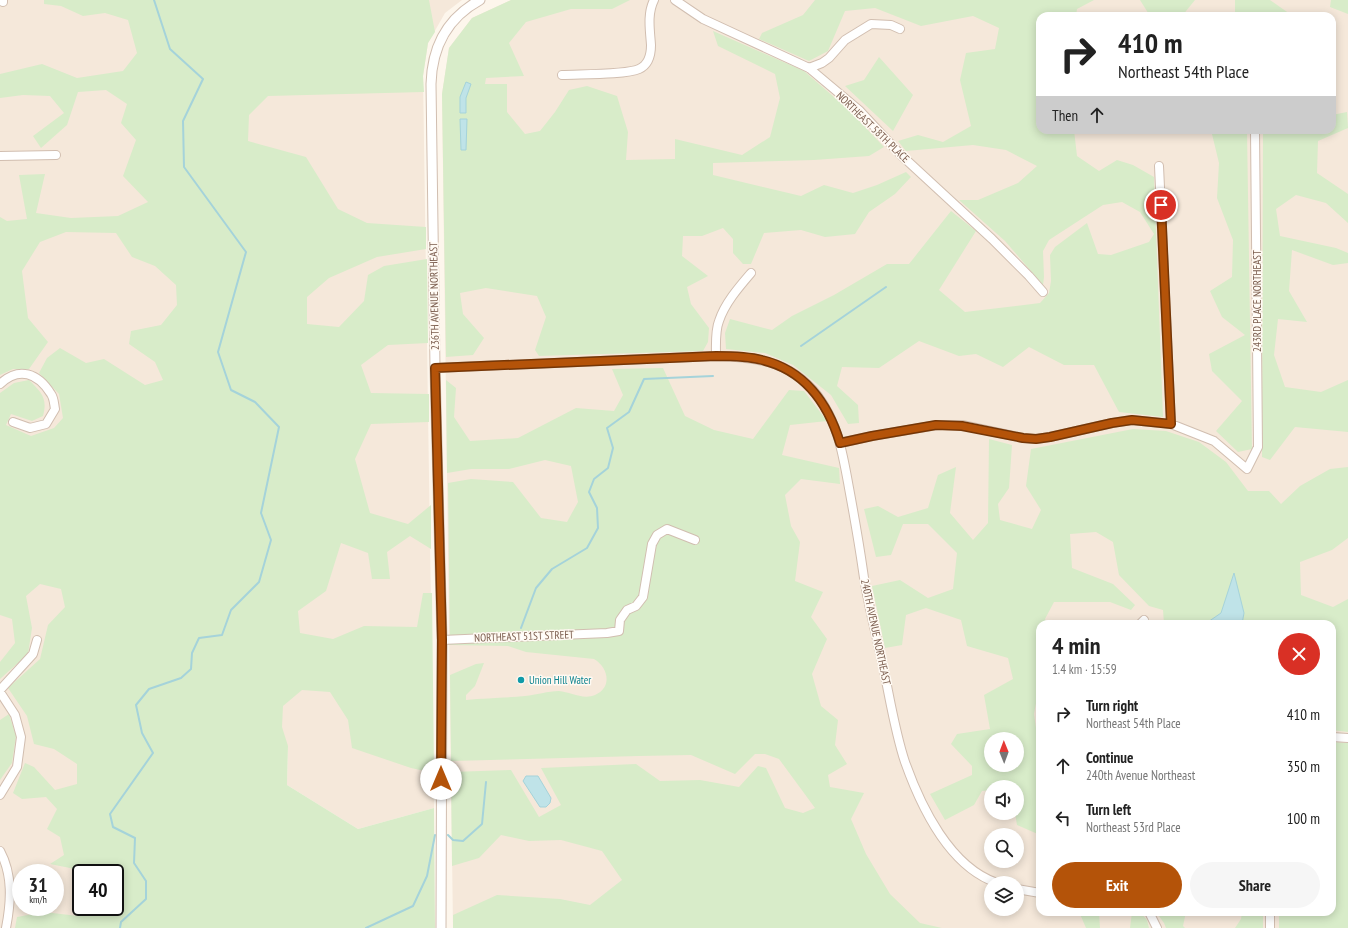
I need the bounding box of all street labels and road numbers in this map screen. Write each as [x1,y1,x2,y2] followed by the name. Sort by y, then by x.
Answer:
[833,88,913,166] street label: NORTHEAST 58TH PLACE
[426,242,442,350] street label: 236TH AVENUE NORTHEAST
[1250,250,1264,352] street label: 243RD PLACE NORTHEAST
[858,578,894,686] street label: 240TH AVENUE NORTHEAST
[474,627,574,645] street label: NORTHEAST 51ST STREET

